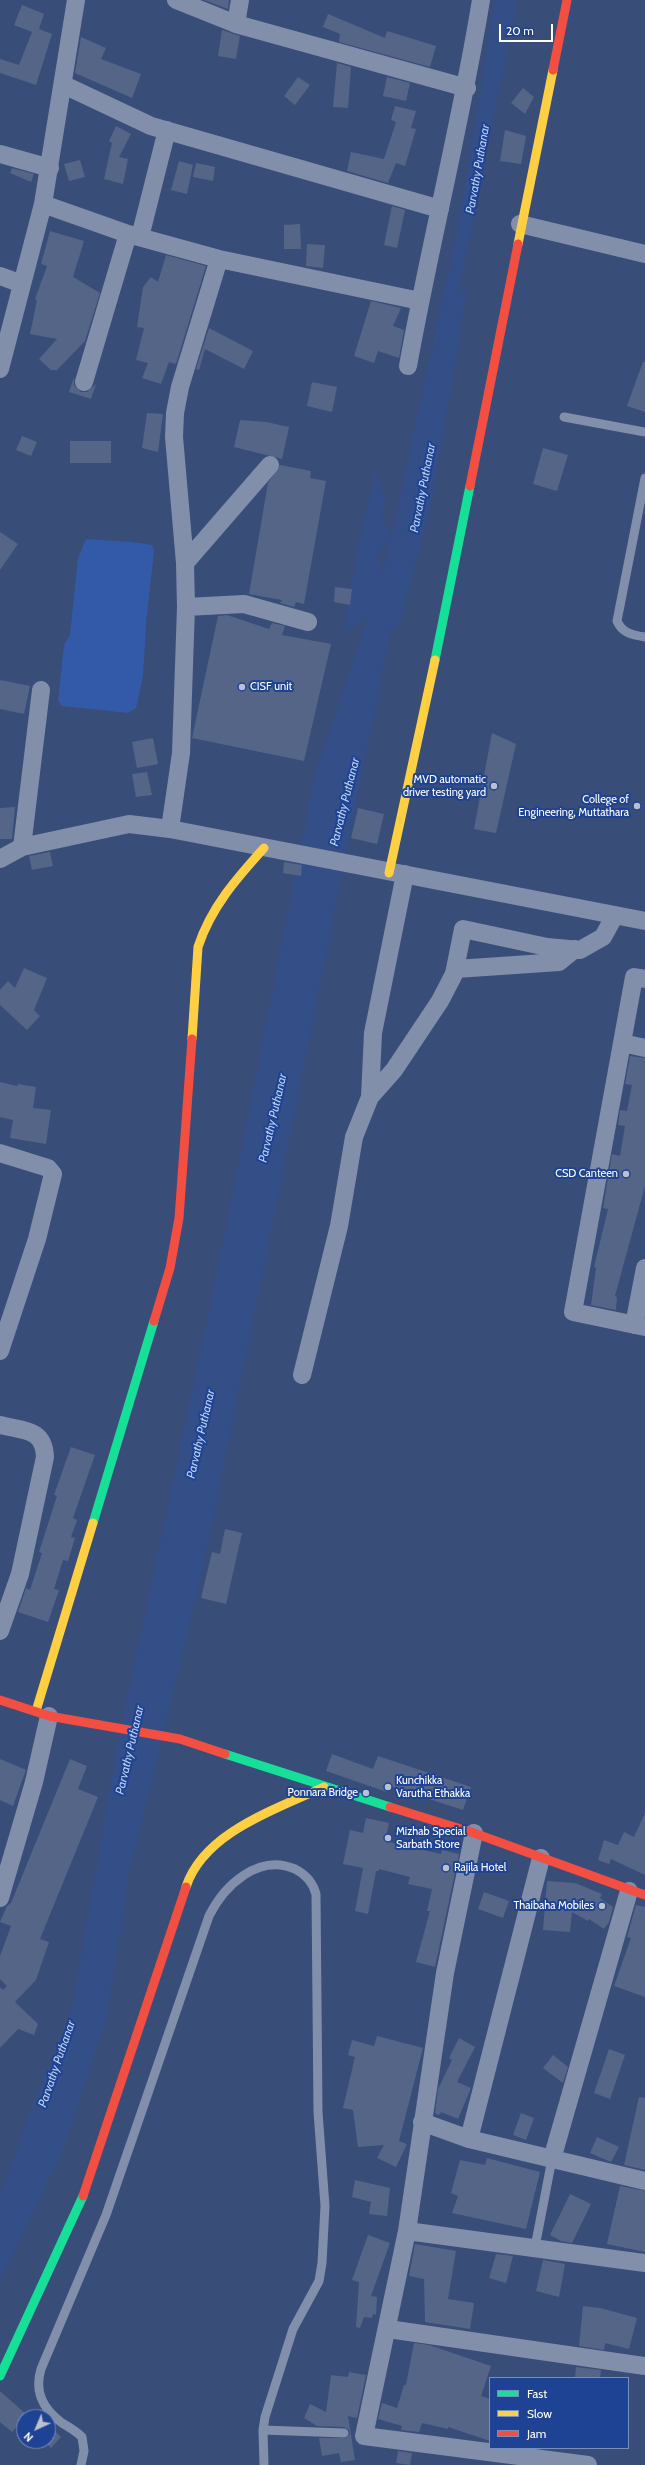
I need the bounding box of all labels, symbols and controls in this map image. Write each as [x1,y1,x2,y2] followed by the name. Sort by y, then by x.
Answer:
[501,16,555,42] scale bar
[506,23,534,38] text: 20 m
[463,123,493,215] water label: Parvathy Puthanar
[407,442,439,534] water label: Parvathy Puthanar
[250,680,292,694] place label: CISF unit
[237,682,247,692] marker: CISF unit
[327,756,363,848] water label: Parvathy Puthanar
[403,773,486,799] place label: MVD automatic driver testing yard
[489,781,499,791] marker: MVD automatic driver testing yard
[518,793,629,819] place label: College of Engineering, Muttathara
[632,801,642,811] marker: College of Engineering, Muttathara
[256,1072,290,1164] water label: Parvathy Puthanar
[555,1167,618,1181] place label: CSD Canteen
[621,1169,631,1179] marker: CSD Canteen
[184,1388,218,1480] water label: Parvathy Puthanar
[113,1704,147,1796] water label: Parvathy Puthanar
[396,1774,470,1800] place label: Kunchikka Varutha Ethakka
[383,1782,393,1792] marker: Kunchikka Varutha Ethakka
[288,1786,358,1800] place label: Ponnara Bridge
[361,1788,371,1798] marker: Ponnara Bridge
[396,1825,465,1851] place label: Mizhab Special Sarbath Store
[383,1833,393,1843] marker: Mizhab Special Sarbath Store
[454,1861,506,1875] place label: Rajila Hotel
[441,1863,451,1873] marker: Rajila Hotel
[514,1899,594,1913] place label: Thaibaha Mobiles
[597,1901,607,1911] marker: Thaibaha Mobiles
[35,2019,79,2109] water label: Parvathy Puthanar
[489,2377,629,2449] legend
[527,2386,547,2401] text: Fast
[527,2406,552,2421] text: Slow
[16,2409,56,2449] north arrow
[527,2426,546,2441] text: Jam
[21,2429,36,2445] text: N

